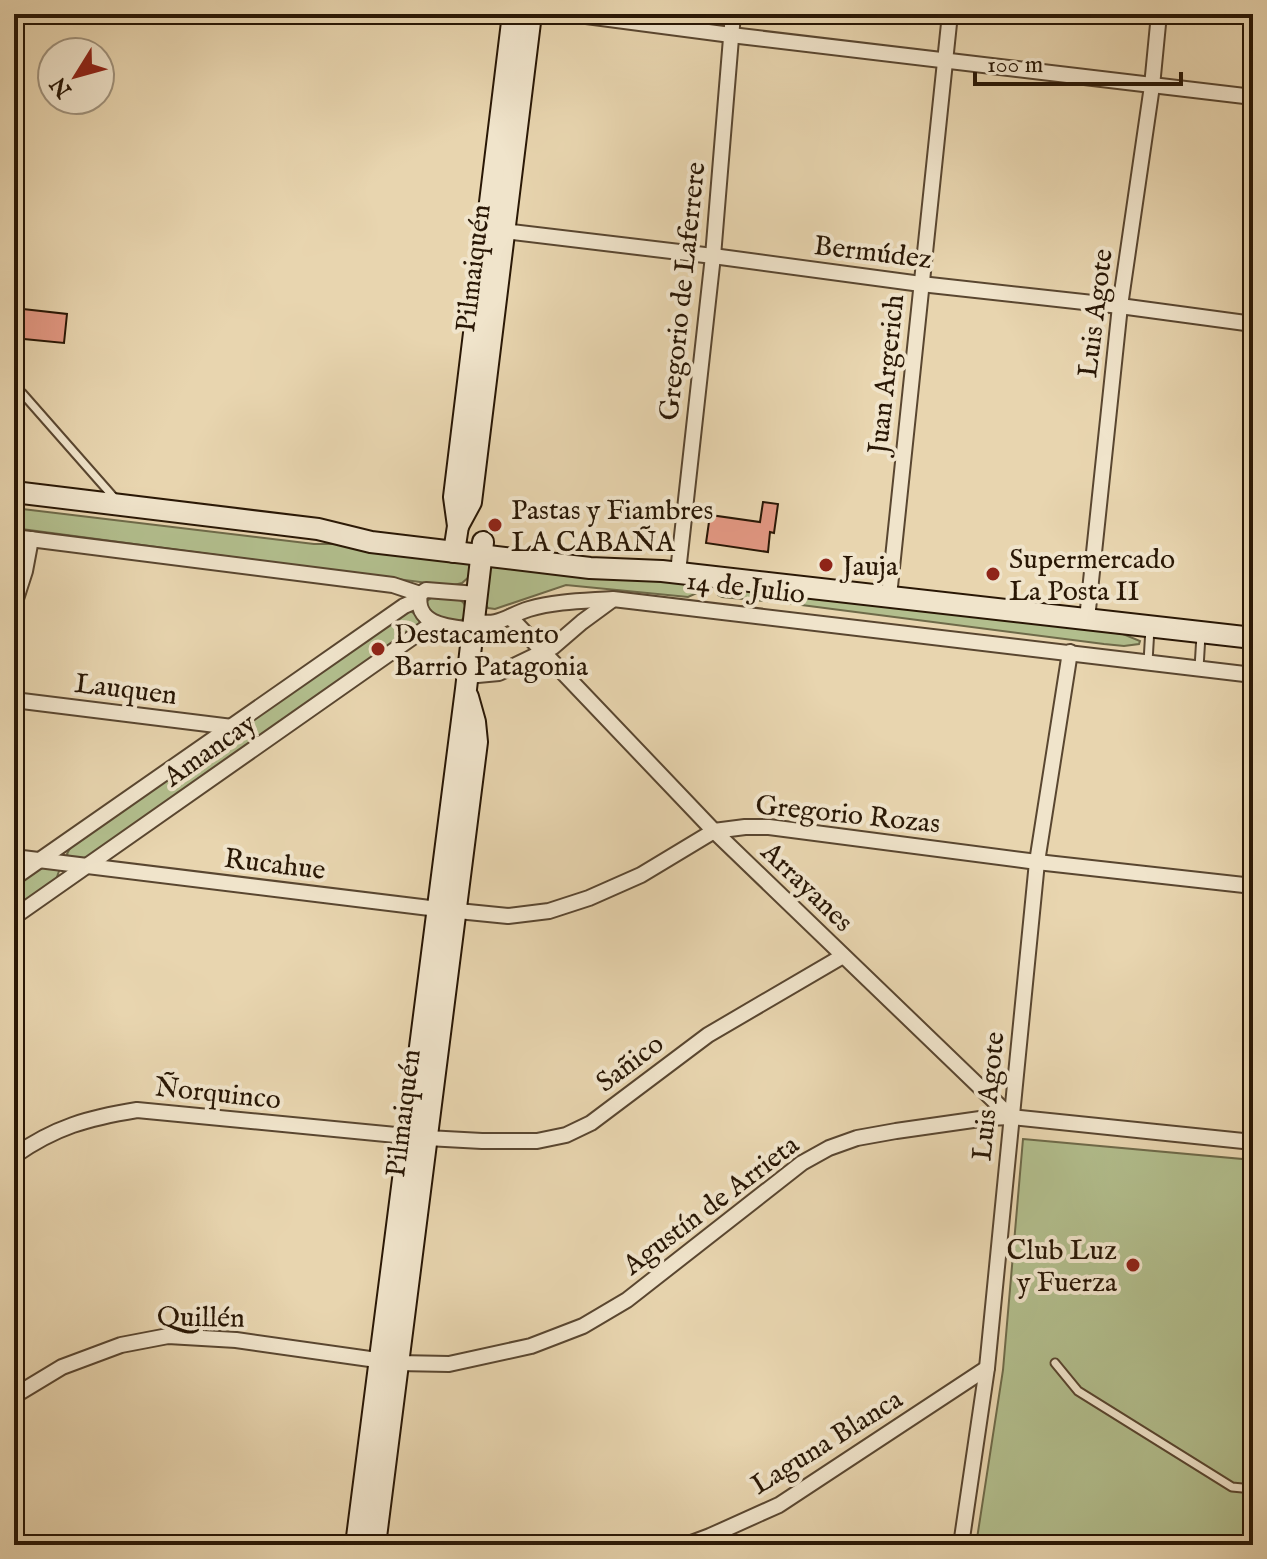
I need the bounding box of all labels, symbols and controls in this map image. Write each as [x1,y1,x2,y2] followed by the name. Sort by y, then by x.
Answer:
[36,36,116,116] north arrow
[975,36,1181,86] scale bar
[987,50,1043,81] text: 100 m
[45,71,79,104] text: N
[653,160,714,422] street label: Gregorio de Laferrere
[449,202,500,334] street label: Pilmaiquén
[812,229,934,278] street label: Bermúdez
[1071,247,1122,380] street label: Luis Agote
[861,293,913,459] street label: Juan Argerich
[511,494,713,561] place label: Pastas y Fiambres LA CABAÑA
[486,516,504,534] marker: Pastas y Fiambres LA CABAÑA
[1009,543,1175,610] place label: Supermercado La Posta II
[839,550,899,585] place label: Jauja
[817,556,835,574] marker: Jauja
[684,564,807,613] street label: 14 de Julio
[984,565,1002,583] marker: Supermercado La Posta II
[394,618,589,685] place label: Destacamento Barrio Patagonia
[369,640,387,658] marker: Destacamento Barrio Patagonia
[73,667,179,714] street label: Lauquen
[156,706,264,796] street label: Amancay
[754,788,942,843] street label: Gregorio Rozas
[752,835,860,940] street label: Arrayanes
[222,842,328,889] street label: Rucahue
[590,1027,671,1101] street label: Sañico
[965,1030,1014,1162] street label: Luis Agote
[379,1047,430,1179] street label: Pilmaiquén
[153,1069,283,1119] street label: Ñorquinco
[616,1128,807,1284] street label: Agustín de Arrieta
[1006,1234,1118,1301] place label: Club Luz y Fuerza
[1124,1256,1142,1274] marker: Club Luz y Fuerza
[157,1300,245,1337] street label: Quillén
[745,1382,910,1504] street label: Laguna Blanca

